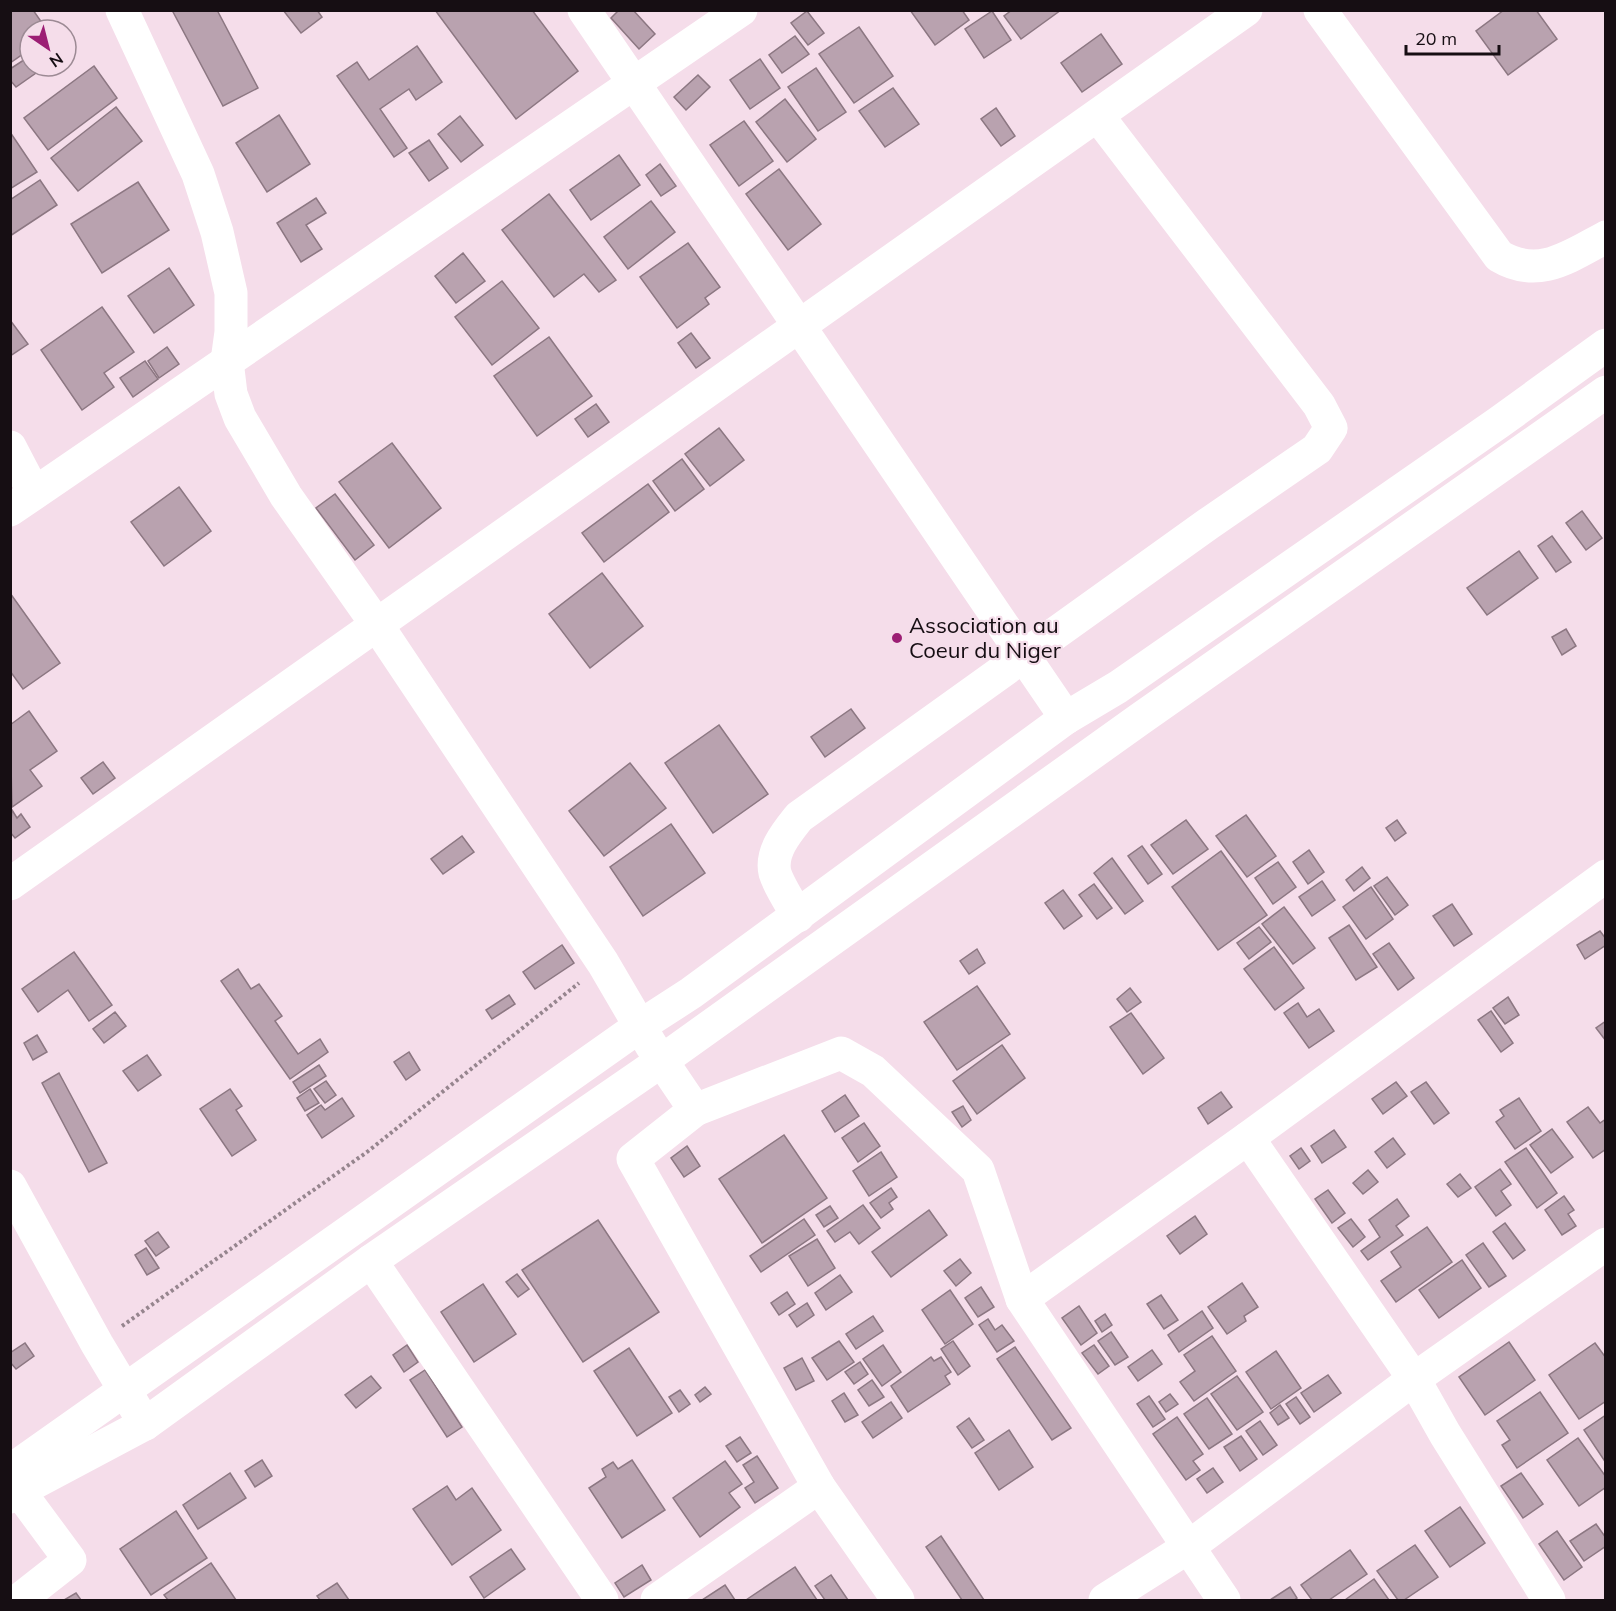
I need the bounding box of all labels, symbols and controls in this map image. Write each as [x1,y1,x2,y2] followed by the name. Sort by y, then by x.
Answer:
[18,18,78,78] north arrow
[1406,18,1499,56] scale bar
[1415,27,1457,50] text: 20 m
[46,49,67,72] text: N
[909,611,1061,664] place label: Association au Coeur du Niger
[890,631,904,645] marker: Association au Coeur du Niger

